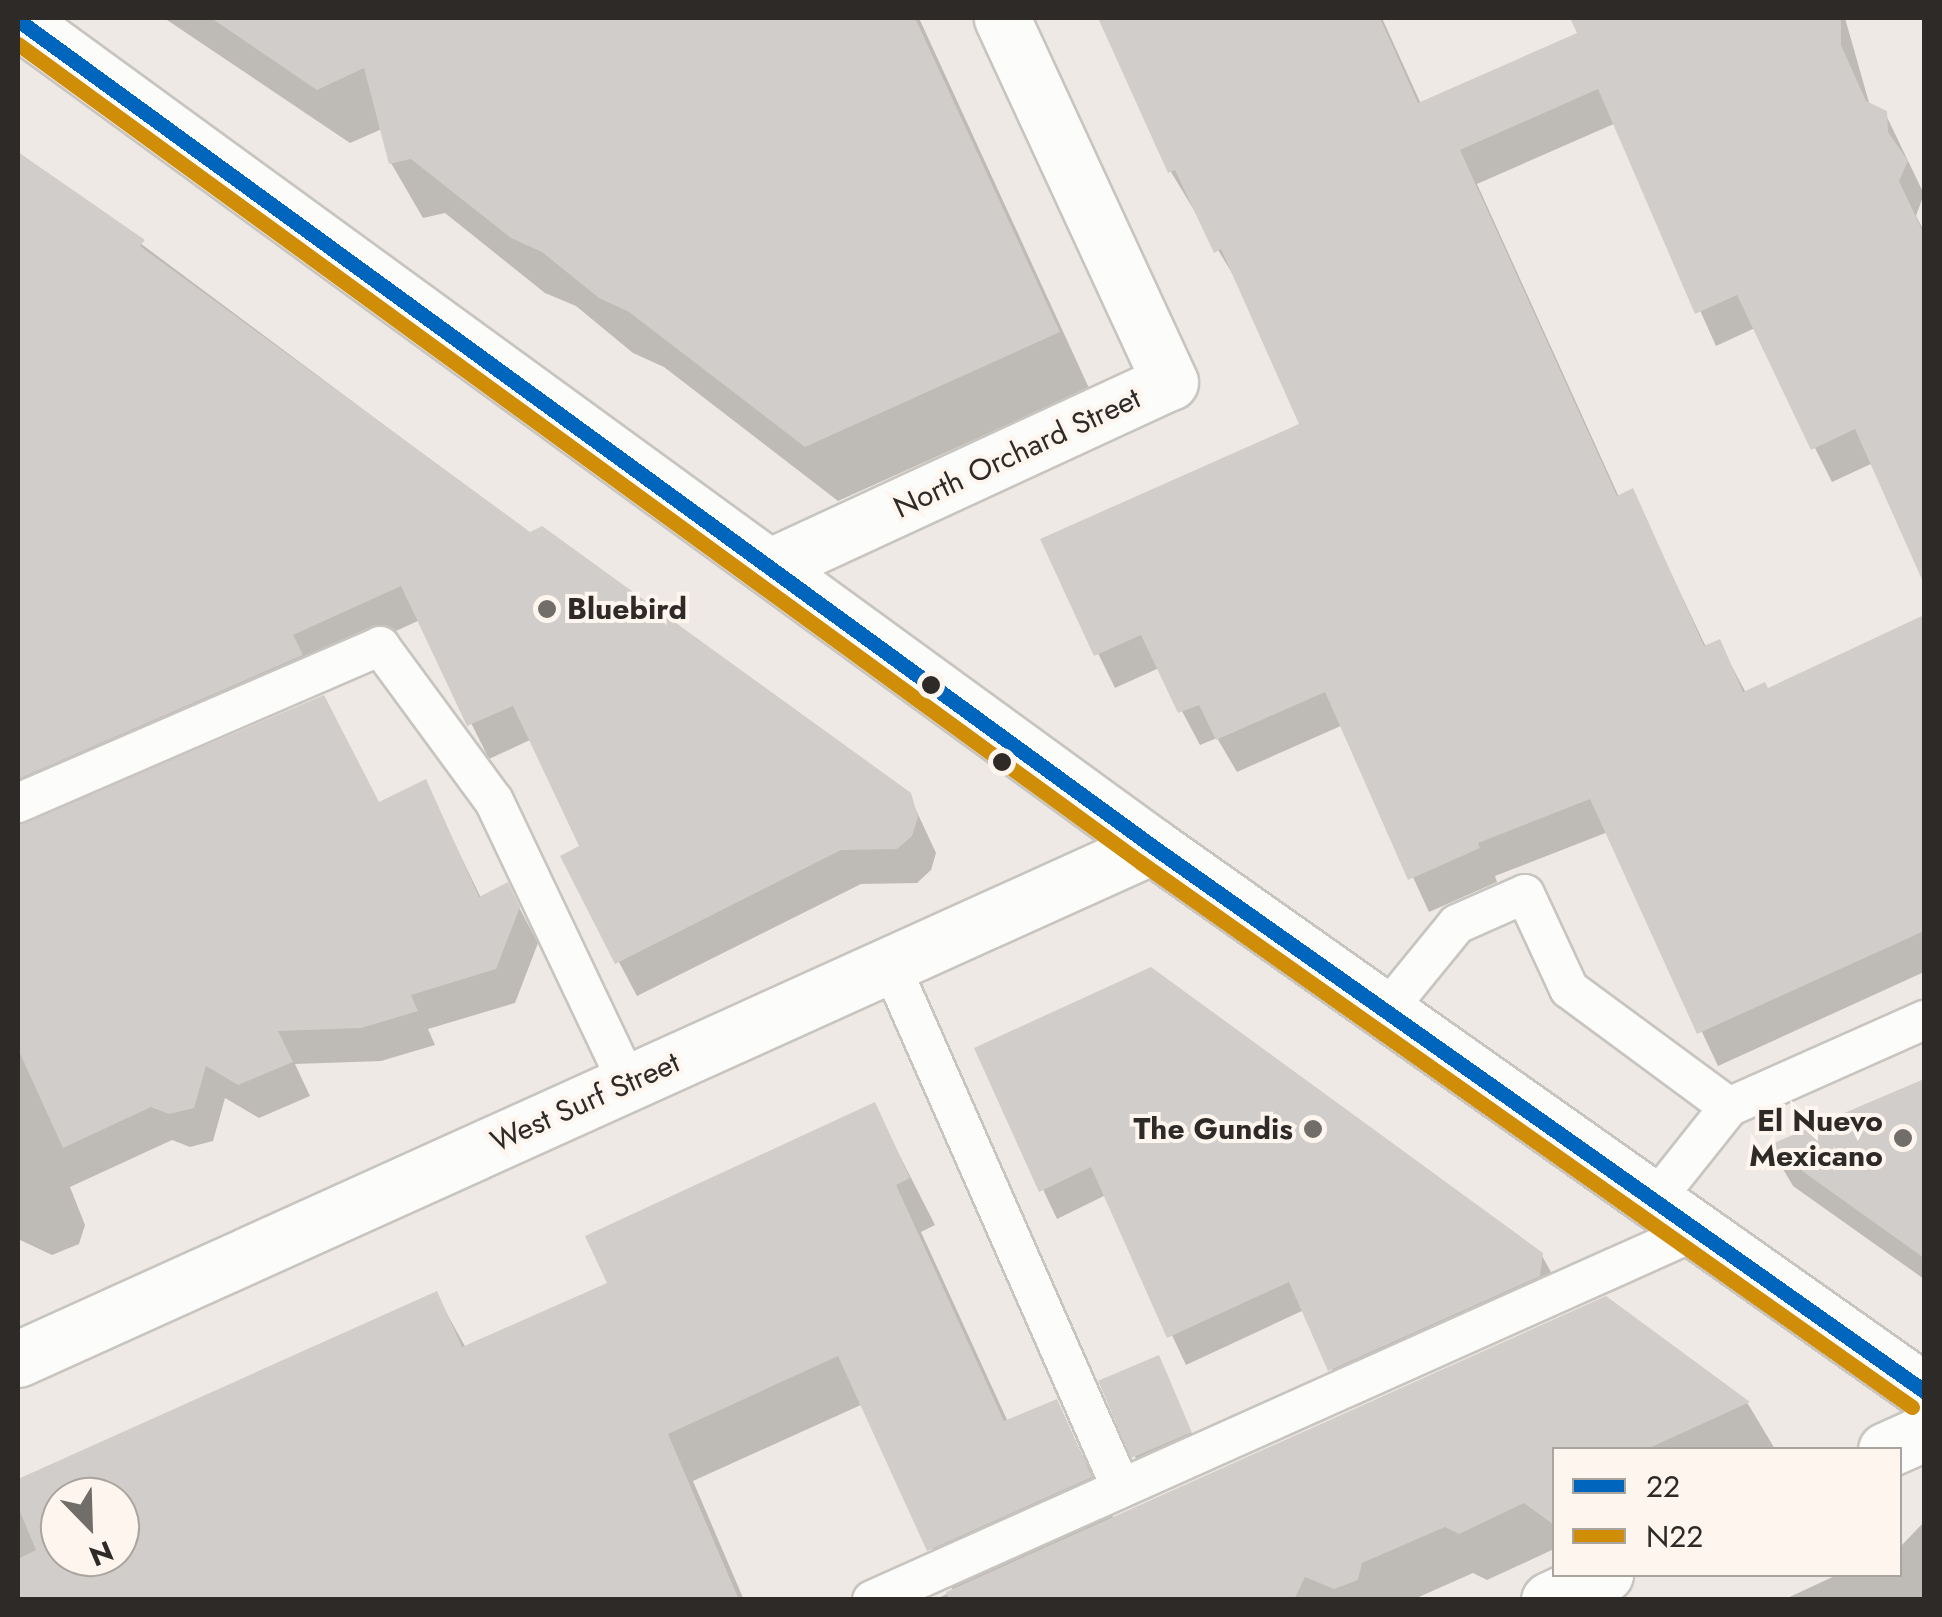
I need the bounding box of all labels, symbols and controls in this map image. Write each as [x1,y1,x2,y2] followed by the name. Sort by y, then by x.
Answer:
[888,380,1146,526] street label: North Orchard Street
[567,591,687,627] place label: Bluebird
[536,598,558,620] marker: Bluebird
[921,675,941,695] unlabelled marker
[992,752,1012,772] unlabelled marker
[485,1044,685,1160] street label: West Surf Street
[1749,1103,1883,1174] place label: El Nuevo Mexicano
[1134,1111,1293,1147] place label: The Gundis
[1302,1118,1324,1140] marker: The Gundis
[1892,1127,1914,1149] marker: El Nuevo Mexicano
[1552,1447,1902,1577] legend
[1646,1465,1680,1508] text: 22
[40,1477,140,1577] north arrow
[1646,1515,1703,1558] text: N22
[83,1530,119,1576] text: N

